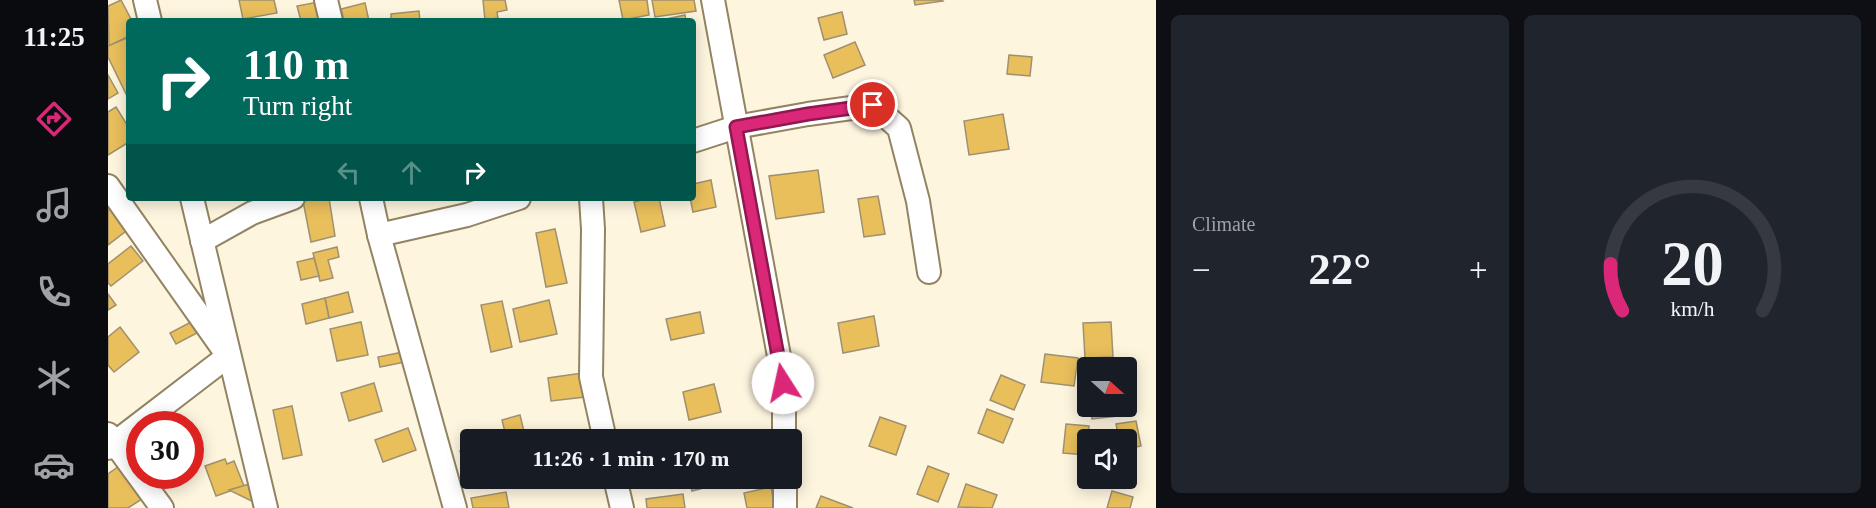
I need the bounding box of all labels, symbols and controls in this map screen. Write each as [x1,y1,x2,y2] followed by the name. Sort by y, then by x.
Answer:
[23,22,85,52] text: 11:25
[144,42,222,120] icon: right
[243,42,349,88] text: 110 m
[847,79,898,130] pin
[856,88,889,121] icon: arrive
[243,91,352,121] text: Turn right
[33,98,75,140] icon: directions
[332,156,365,189] icon: left
[395,156,428,189] icon: ahead
[458,156,491,189] icon: right
[33,184,75,226] icon: music
[1192,213,1255,235] text: Climate
[1661,229,1723,298] text: 20
[1308,244,1371,294] text: 22°
[1192,252,1211,288] text: −
[1469,252,1488,288] text: +
[33,271,75,313] icon: phone
[1670,297,1715,321] text: km/h
[751,351,815,415] position arrow
[33,357,75,399] icon: climate
[1077,357,1137,417] north arrow
[1077,357,1137,489] map controls
[126,411,204,489] speed limit sign: 30
[1077,429,1137,489] button: sound
[33,444,75,486] icon: car
[533,446,729,471] text: 11:26 · 1 min · 170 m

